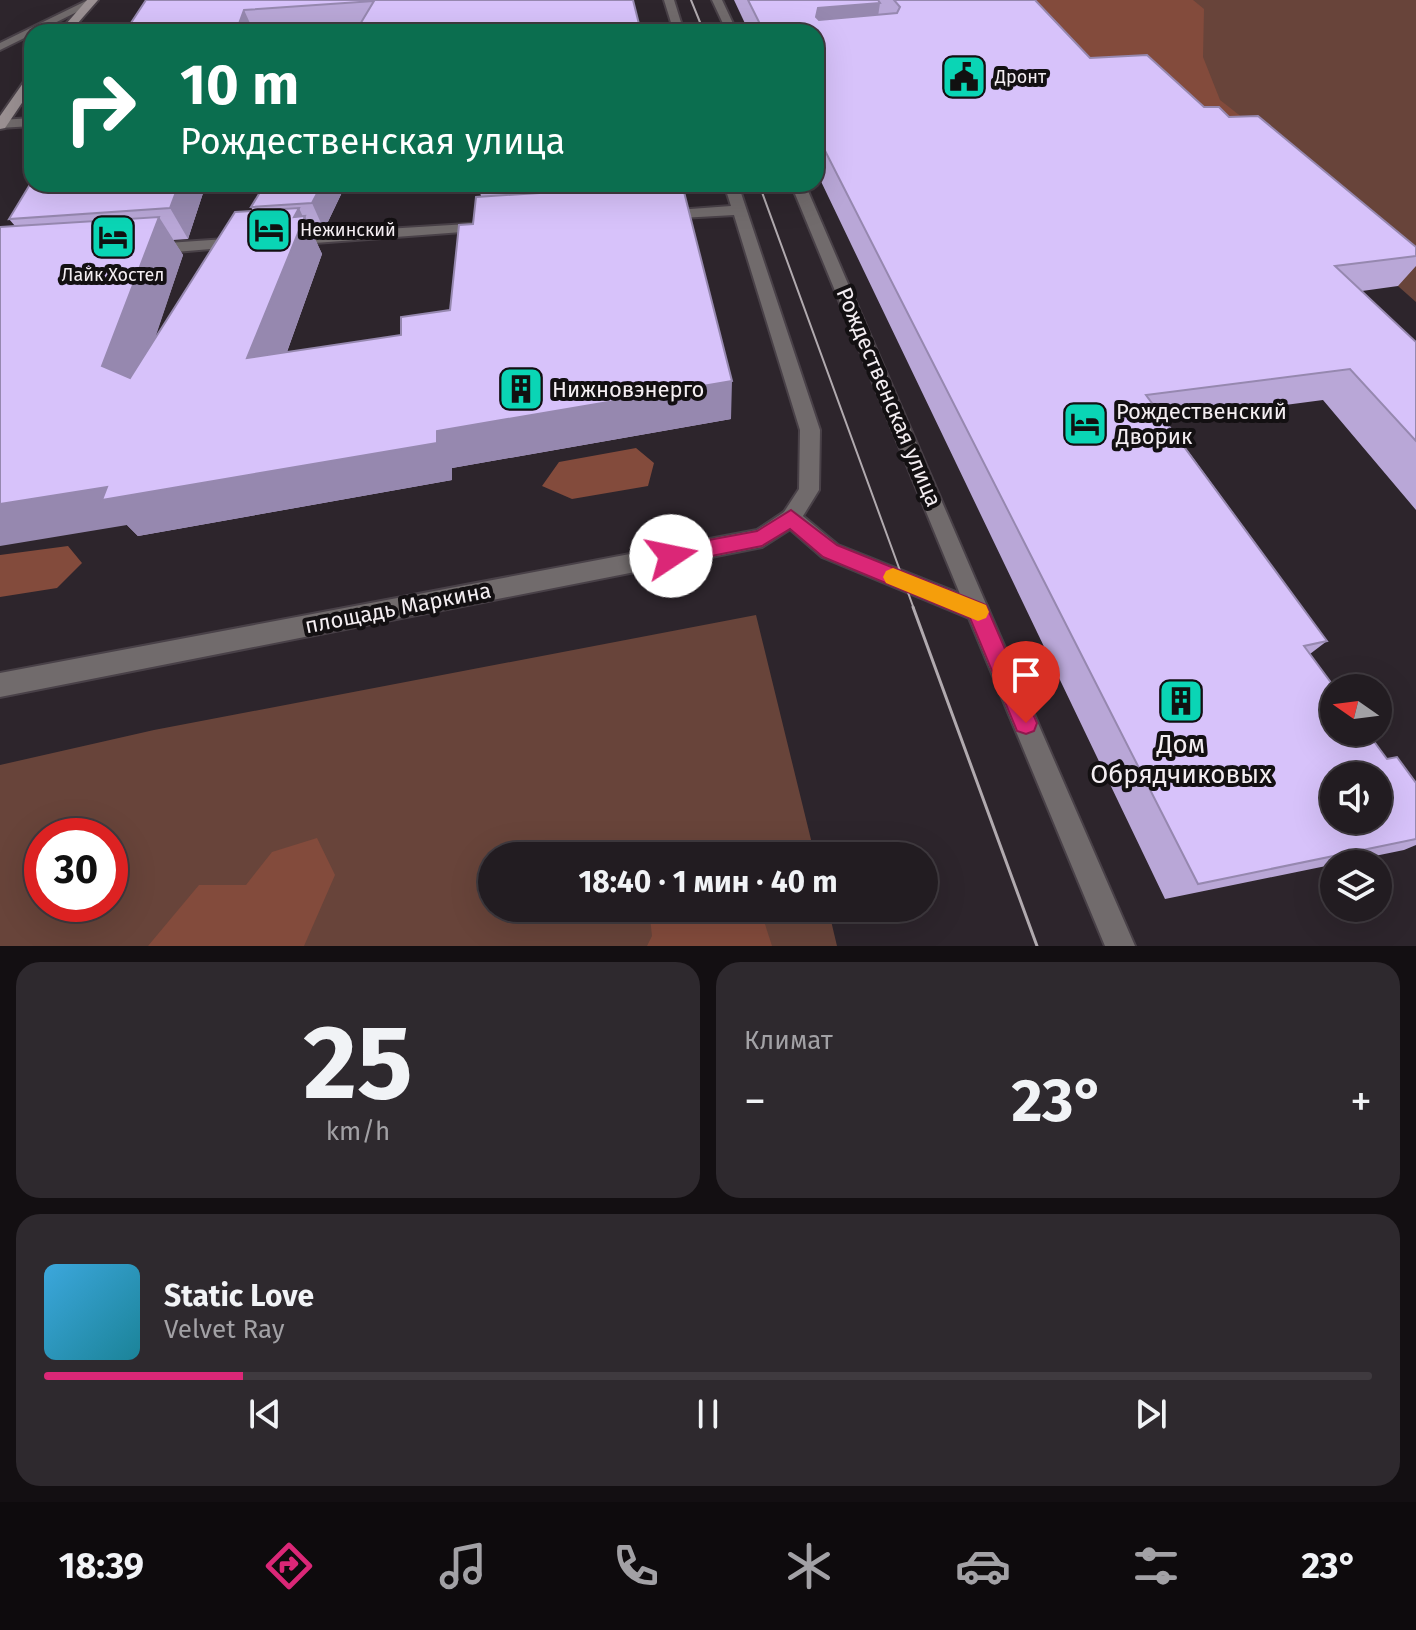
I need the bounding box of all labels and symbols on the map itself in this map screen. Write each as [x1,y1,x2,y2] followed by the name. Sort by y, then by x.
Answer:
[940,53,988,101] public building icon: Дронт
[994,66,1047,88] place label: Дронт
[245,206,293,254] hotel icon: Нежинский
[89,213,137,261] hotel icon: Лайк Хостел
[300,219,396,241] place label: Нежинский
[62,264,164,286] place label: Лайк Хостел
[831,283,947,511] street label: Рождественская улица
[497,365,545,413] building icon: Нижновэнерго
[552,376,704,403] place label: Нижновэнерго
[1115,398,1287,450] place label: Рождественский Дворик
[1061,400,1109,448] hotel icon: Рождественский Дворик
[629,514,713,598] position arrow
[303,577,493,639] street label: площадь Маркина
[992,641,1060,723] pin
[1320,674,1392,746] north arrow
[1157,677,1205,725] building icon: Дом Обрядчиковых
[1090,729,1272,790] place label: Дом Обрядчиковых
[24,818,128,922] speed limit sign: 30

